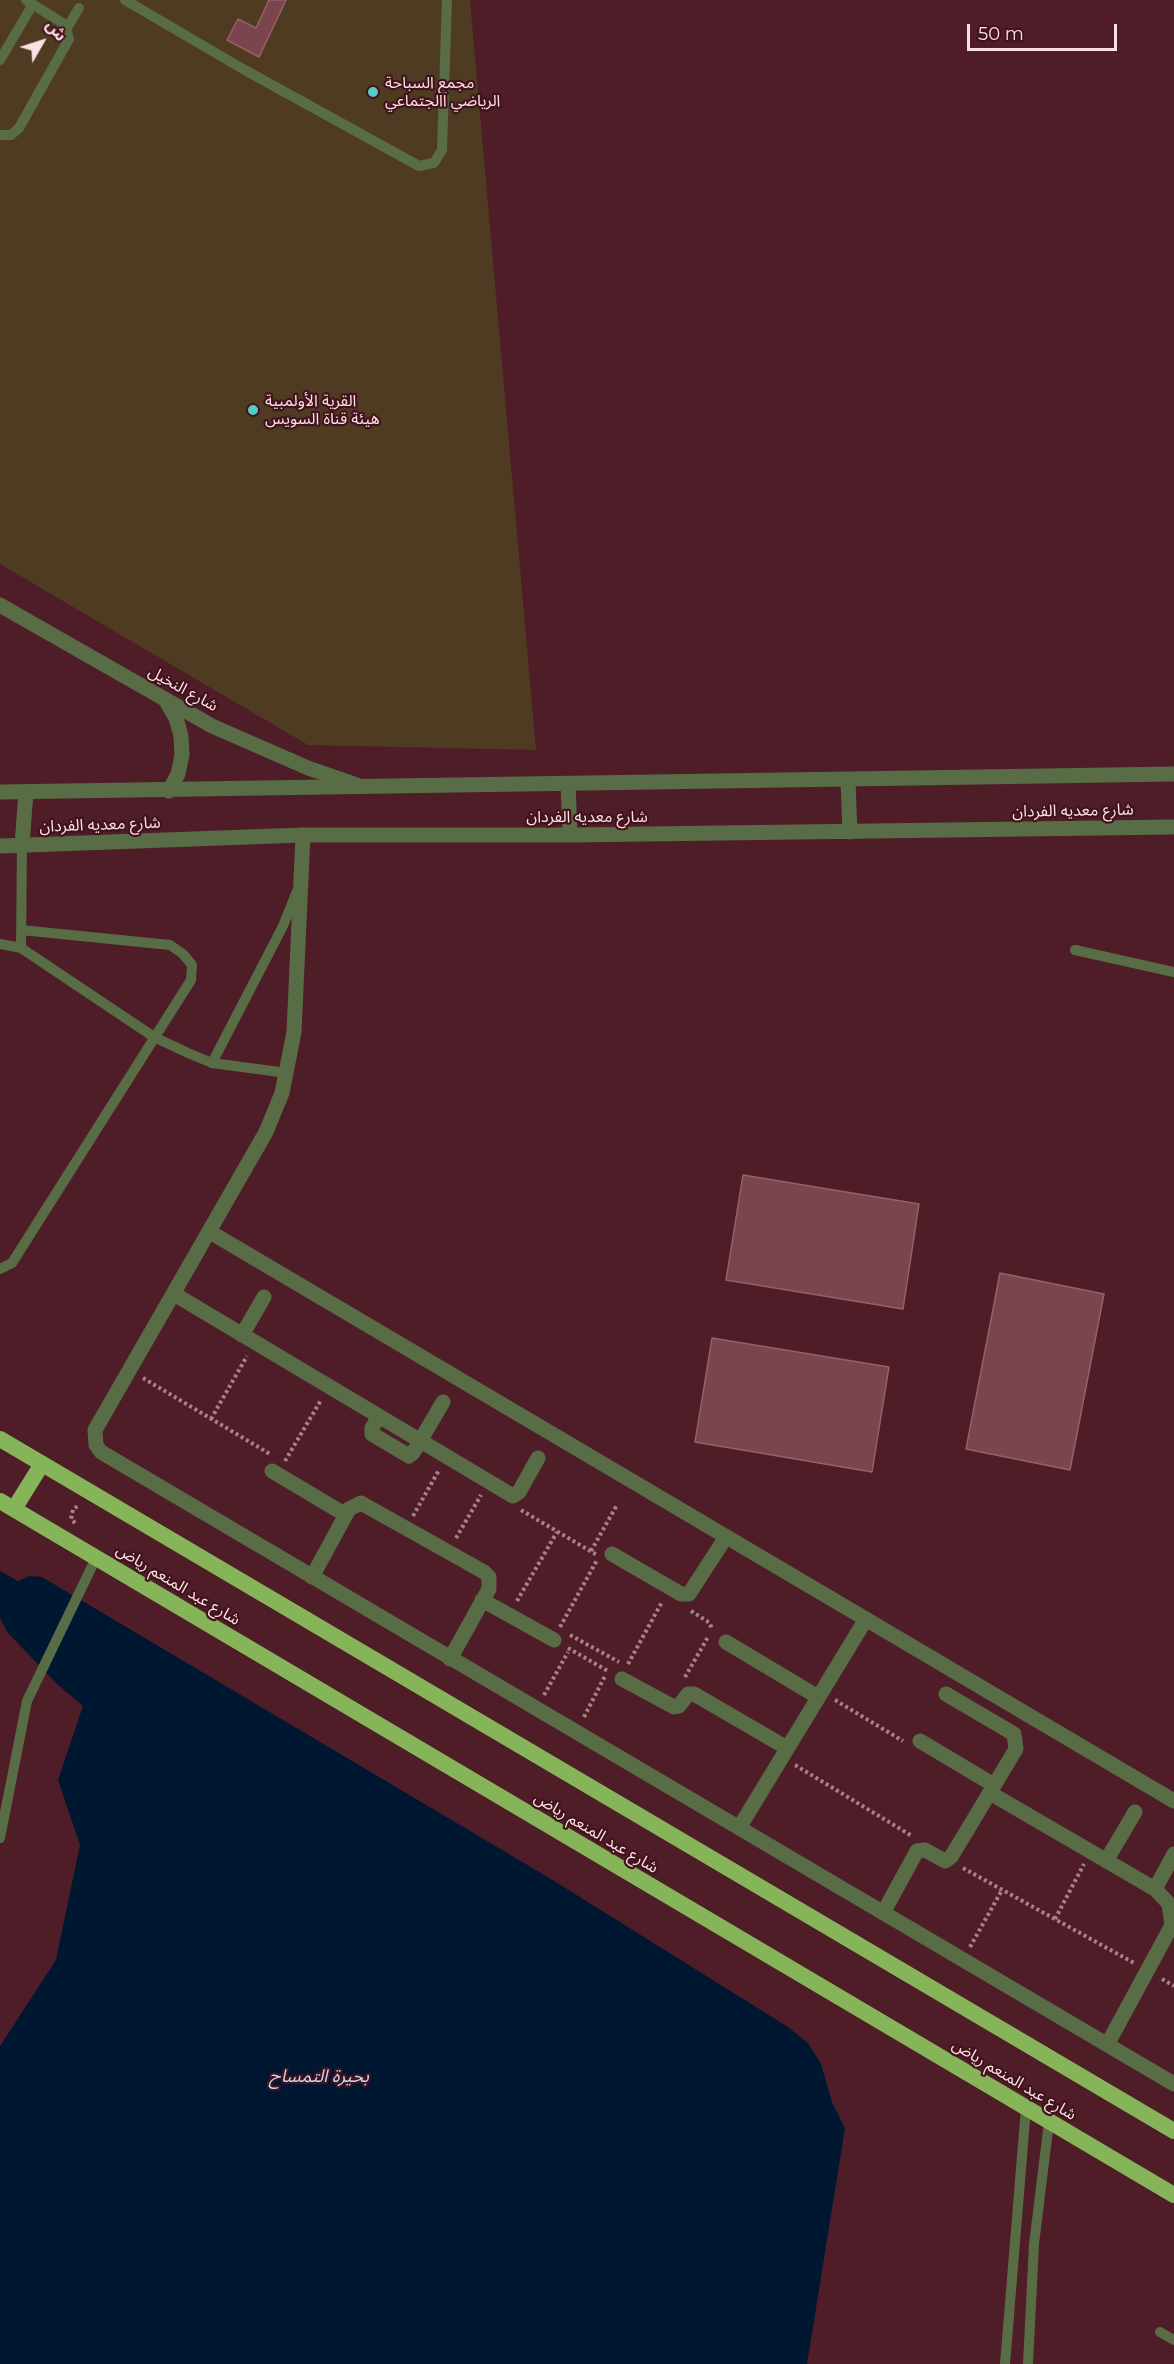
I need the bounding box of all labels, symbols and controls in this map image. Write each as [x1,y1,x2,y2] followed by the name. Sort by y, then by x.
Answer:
[12,12,72,72] north arrow
[970,12,1120,50] scale bar
[42,16,71,45] text: ش
[978,23,1024,45] text: 50 m
[385,73,500,111] place label: مجمع السباحة الرياضي االجتماعي
[366,85,380,99] marker: مجمع السباحة الرياضي االجتماعي
[265,391,380,429] place label: القرية الأولمبية هيئة قناة السويس
[246,403,260,417] marker: القرية الأولمبية هيئة قناة السويس
[145,662,221,716] street label: شارع النخيل
[1012,800,1134,822] street label: شارع معديه الفردان
[526,807,648,827] street label: شارع معديه الفردان
[39,813,161,837] street label: شارع معديه الفردان
[112,1540,244,1630] street label: شارع عبد المنعم رياض
[530,1788,662,1878] street label: شارع عبد المنعم رياض
[948,2035,1080,2125] street label: شارع عبد المنعم رياض
[269,2066,369,2088] water label: بحيرة التمساح

